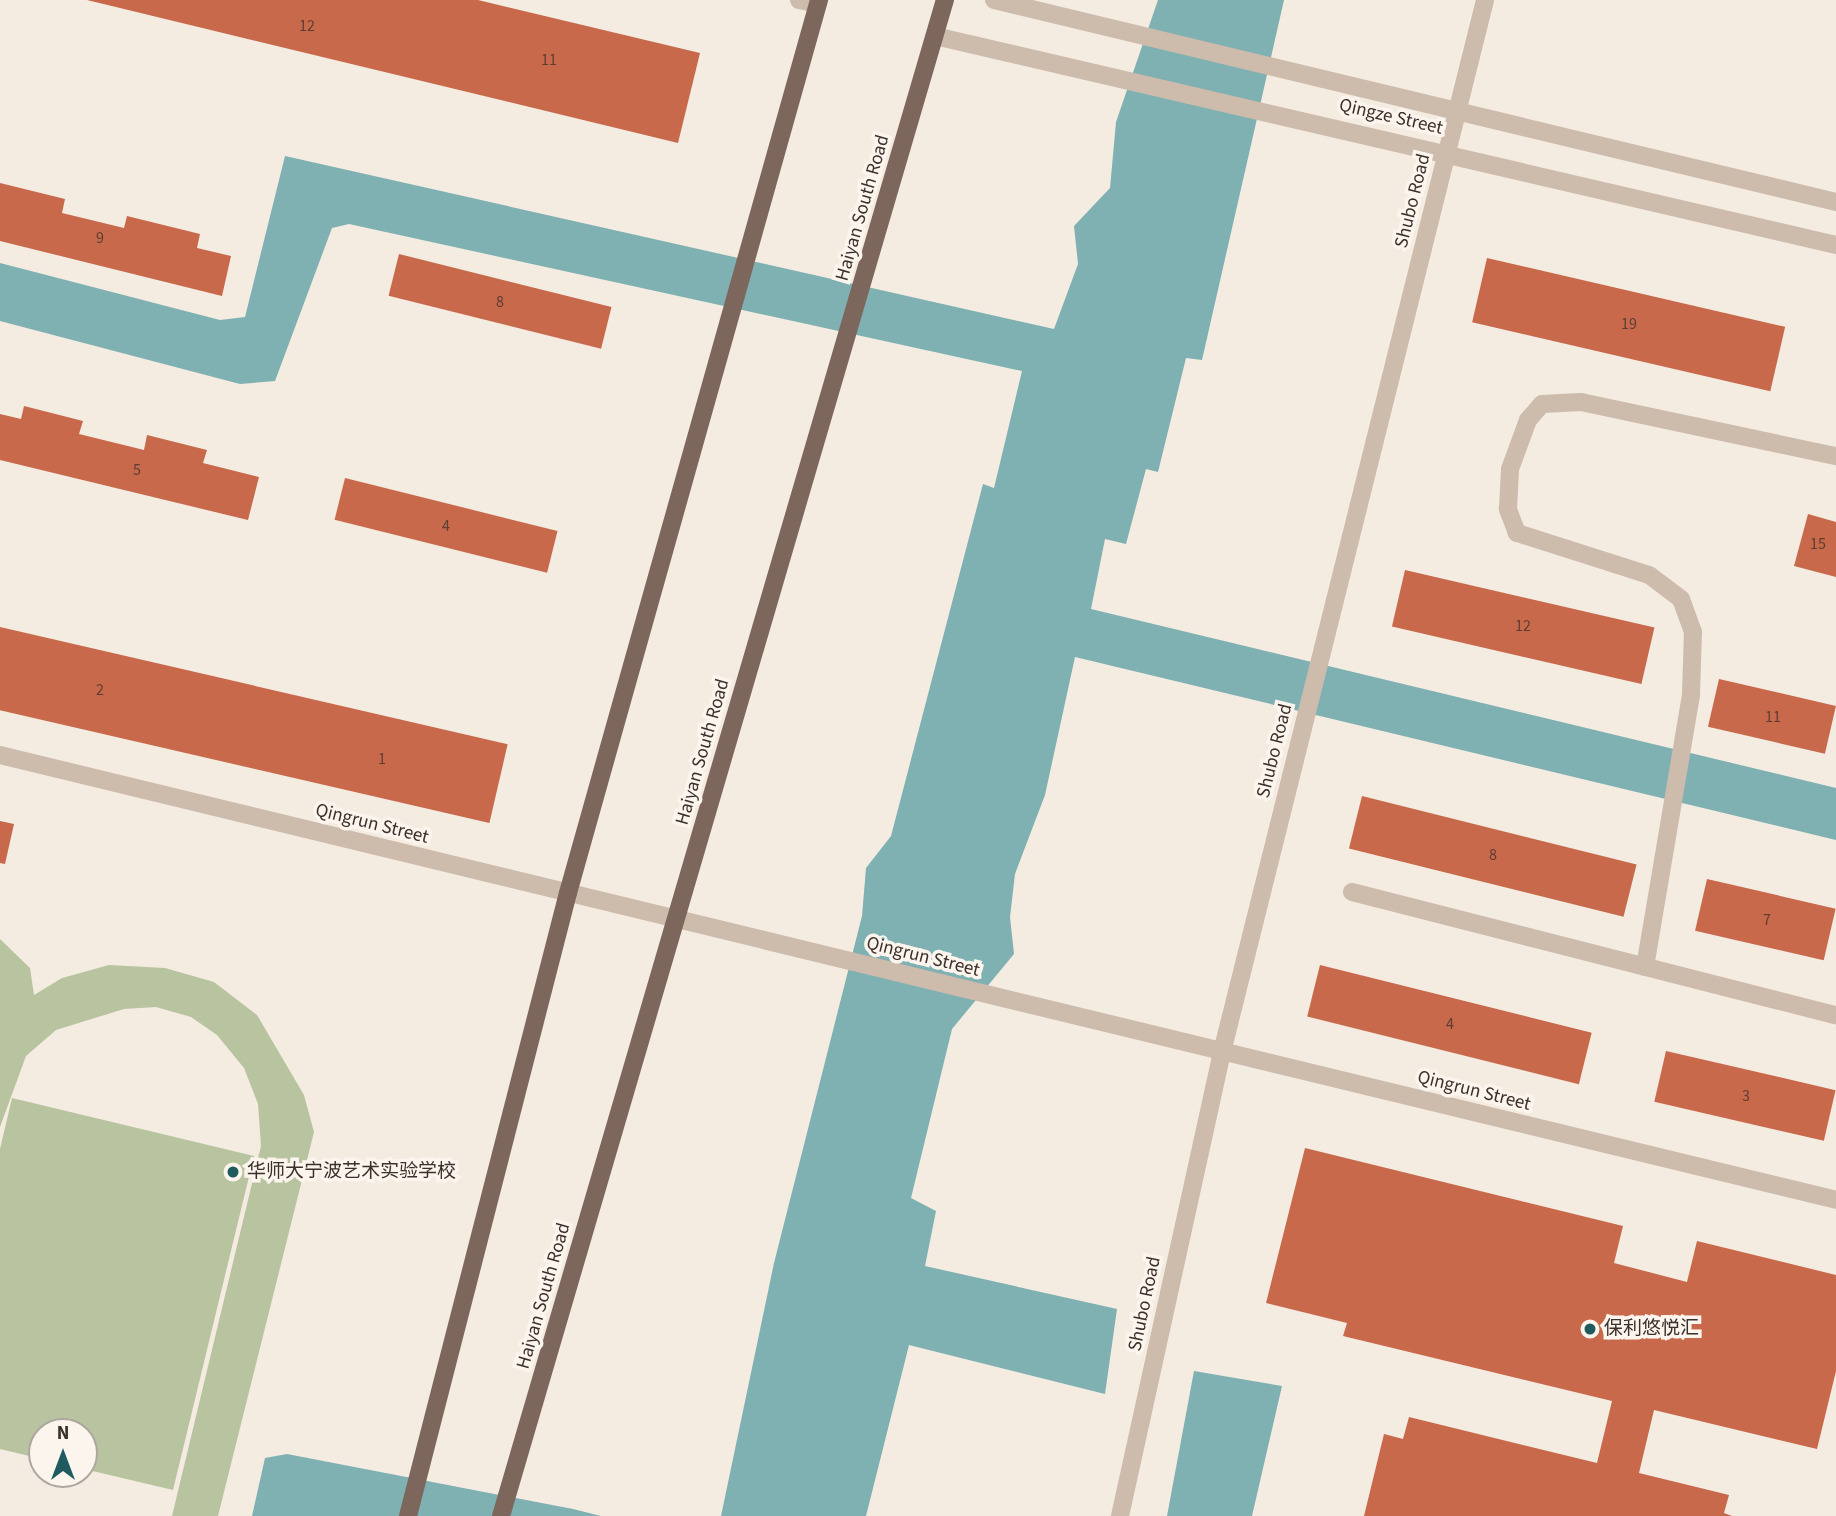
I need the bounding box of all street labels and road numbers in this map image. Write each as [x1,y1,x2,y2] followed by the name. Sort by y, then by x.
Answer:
[1337,94,1445,140] street label: Qingze Street
[831,132,895,284] street label: Haiyan South Road
[1390,152,1436,250] street label: Shubo Road
[671,676,735,828] street label: Haiyan South Road
[1252,702,1298,800] street label: Shubo Road
[313,799,431,849] street label: Qingrun Street
[864,932,982,982] street label: Qingrun Street
[1415,1066,1533,1116] street label: Qingrun Street
[512,1220,576,1372] street label: Haiyan South Road
[1124,1255,1166,1353] street label: Shubo Road

